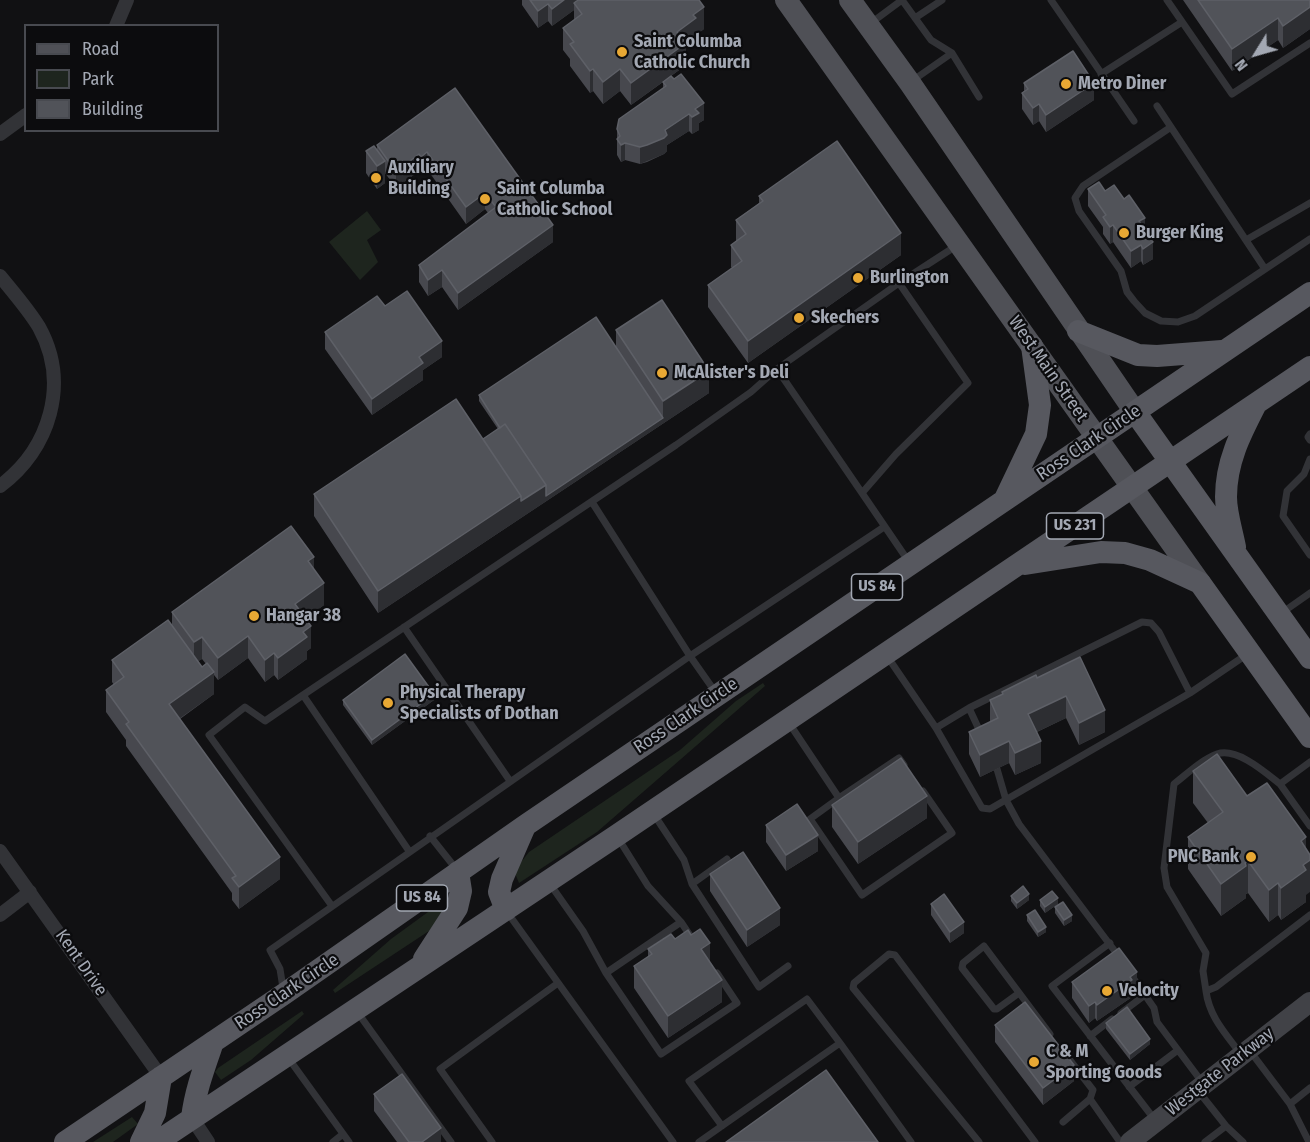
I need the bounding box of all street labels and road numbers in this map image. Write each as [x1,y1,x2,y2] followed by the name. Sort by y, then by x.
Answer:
[1004,312,1092,426] street label: West Main Street
[1033,400,1145,486] street label: Ross Clark Circle
[1046,513,1104,539] road number: US 231
[852,574,902,600] road number: US 84
[630,673,742,759] street label: Ross Clark Circle
[396,885,448,911] road number: US 84
[50,926,112,1000] street label: Kent Drive
[231,949,343,1035] street label: Ross Clark Circle
[1162,1023,1278,1121] street label: Westgate Parkway

